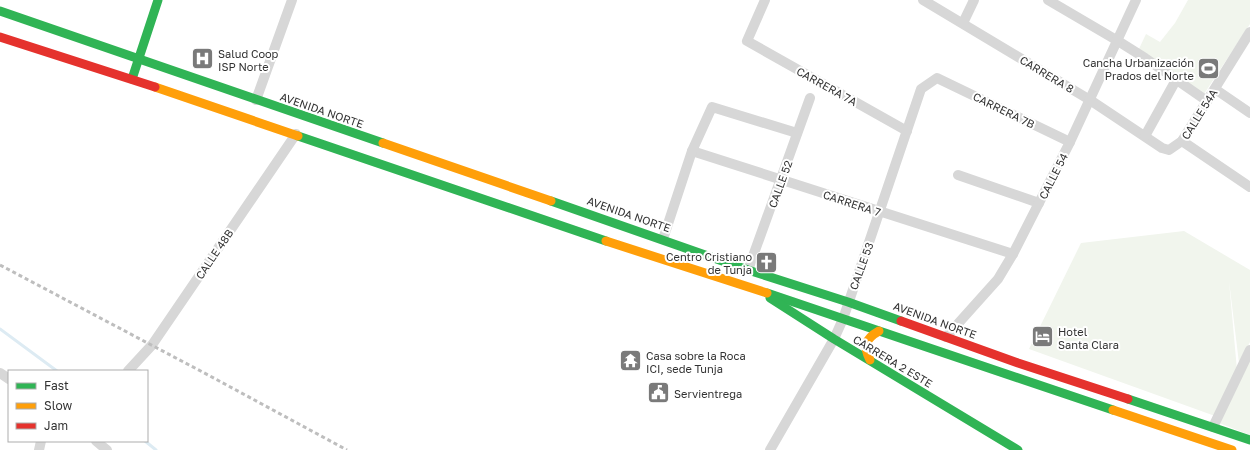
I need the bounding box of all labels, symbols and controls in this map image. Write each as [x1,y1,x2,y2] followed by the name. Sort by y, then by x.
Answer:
[190,46,216,72] hospital icon: Salud Coop ISP Norte
[218,47,279,73] place label: Salud Coop ISP Norte
[1018,53,1077,95] street label: CARRERA 8
[1196,55,1222,81] sports icon: Cancha Urbanización Prados del Norte
[1083,56,1194,82] place label: Cancha Urbanización Prados del Norte
[795,64,860,108] street label: CARRERA 7A
[1178,86,1220,142] street label: CALLE 54A
[971,89,1037,131] street label: CARRERA 7B
[279,90,366,130] street label: AVENIDA NORTE
[1036,151,1070,201] street label: CALLE 54
[765,159,795,209] street label: CALLE 52
[822,188,883,218] street label: CARRERA 7
[586,194,673,234] street label: AVENIDA NORTE
[193,227,235,281] street label: CALLE 48B
[846,241,876,291] street label: CALLE 53
[754,249,780,275] church icon: Centro Cristiano de Tunja
[666,250,752,276] place label: Centro Cristiano de Tunja
[892,299,978,341] street label: AVENIDA NORTE
[1029,324,1055,350] hotel icon: Hotel Santa Clara
[1058,325,1119,351] place label: Hotel Santa Clara
[851,332,935,390] street label: CARRERA 2 ESTE
[617,348,643,374] temple icon: Casa sobre la Roca ICI, sede Tunja
[646,349,746,375] place label: Casa sobre la Roca ICI, sede Tunja
[8,370,148,442] legend
[44,378,69,393] text: Fast
[646,380,672,406] public building icon: Servientrega
[674,387,742,400] place label: Servientrega
[44,398,72,413] text: Slow
[44,418,68,433] text: Jam

